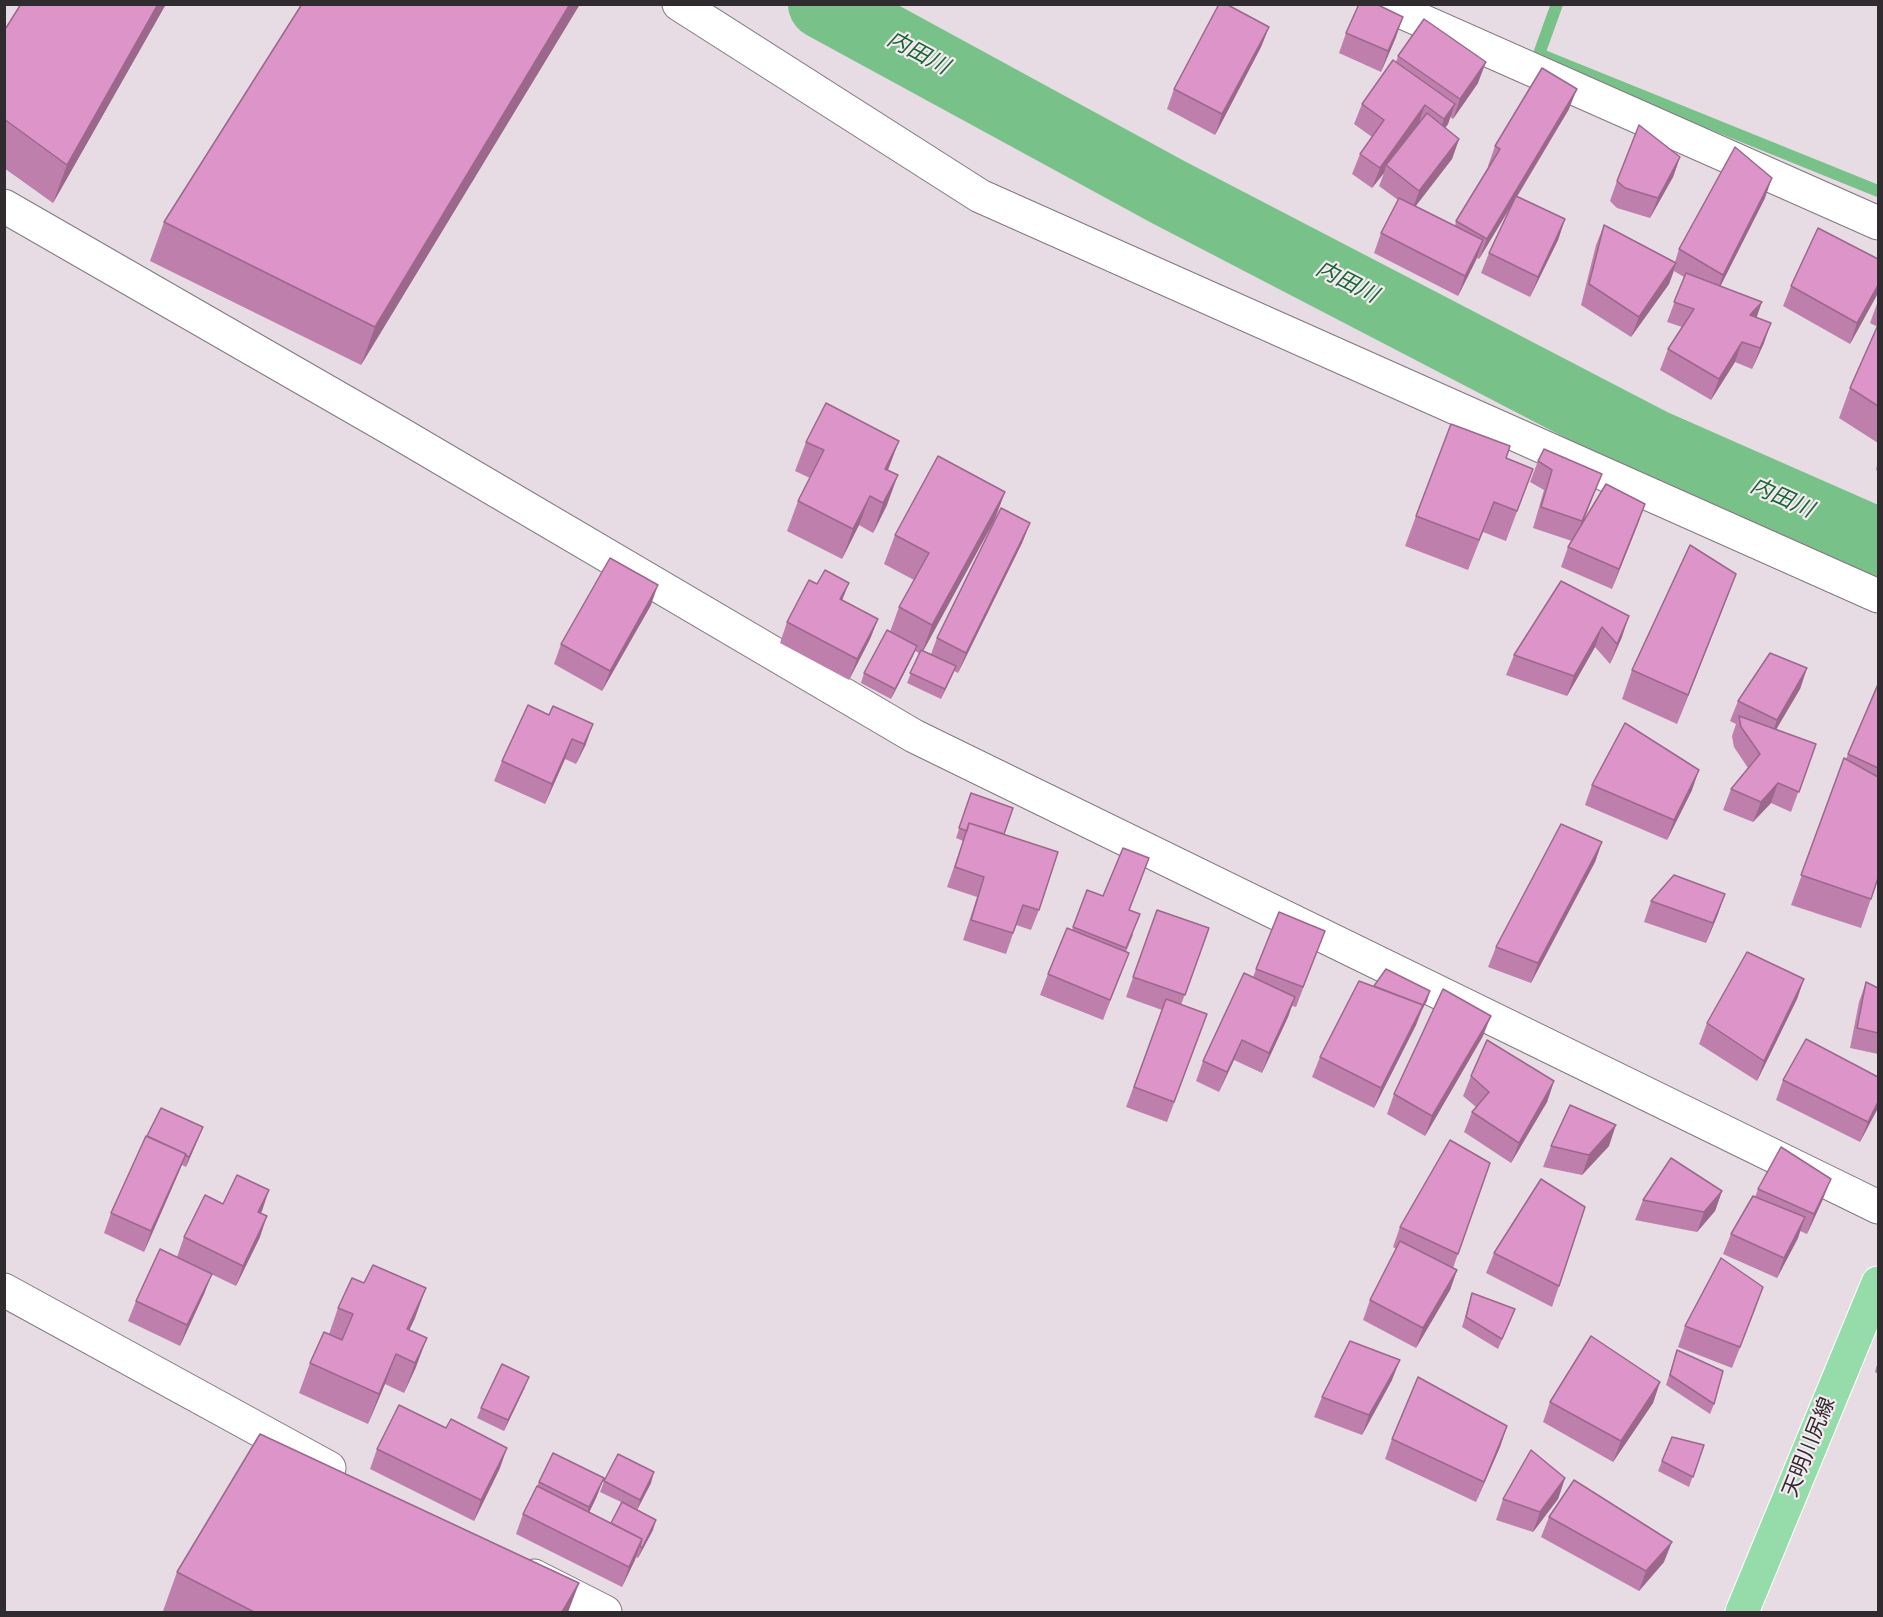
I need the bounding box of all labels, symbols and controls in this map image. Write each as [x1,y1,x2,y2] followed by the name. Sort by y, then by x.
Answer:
[882,28,952,82] water label: 内田川
[1311,257,1381,311] water label: 内田川
[1745,475,1817,525] water label: 内田川
[1780,1395,1842,1501] street label: 天明川尻線

